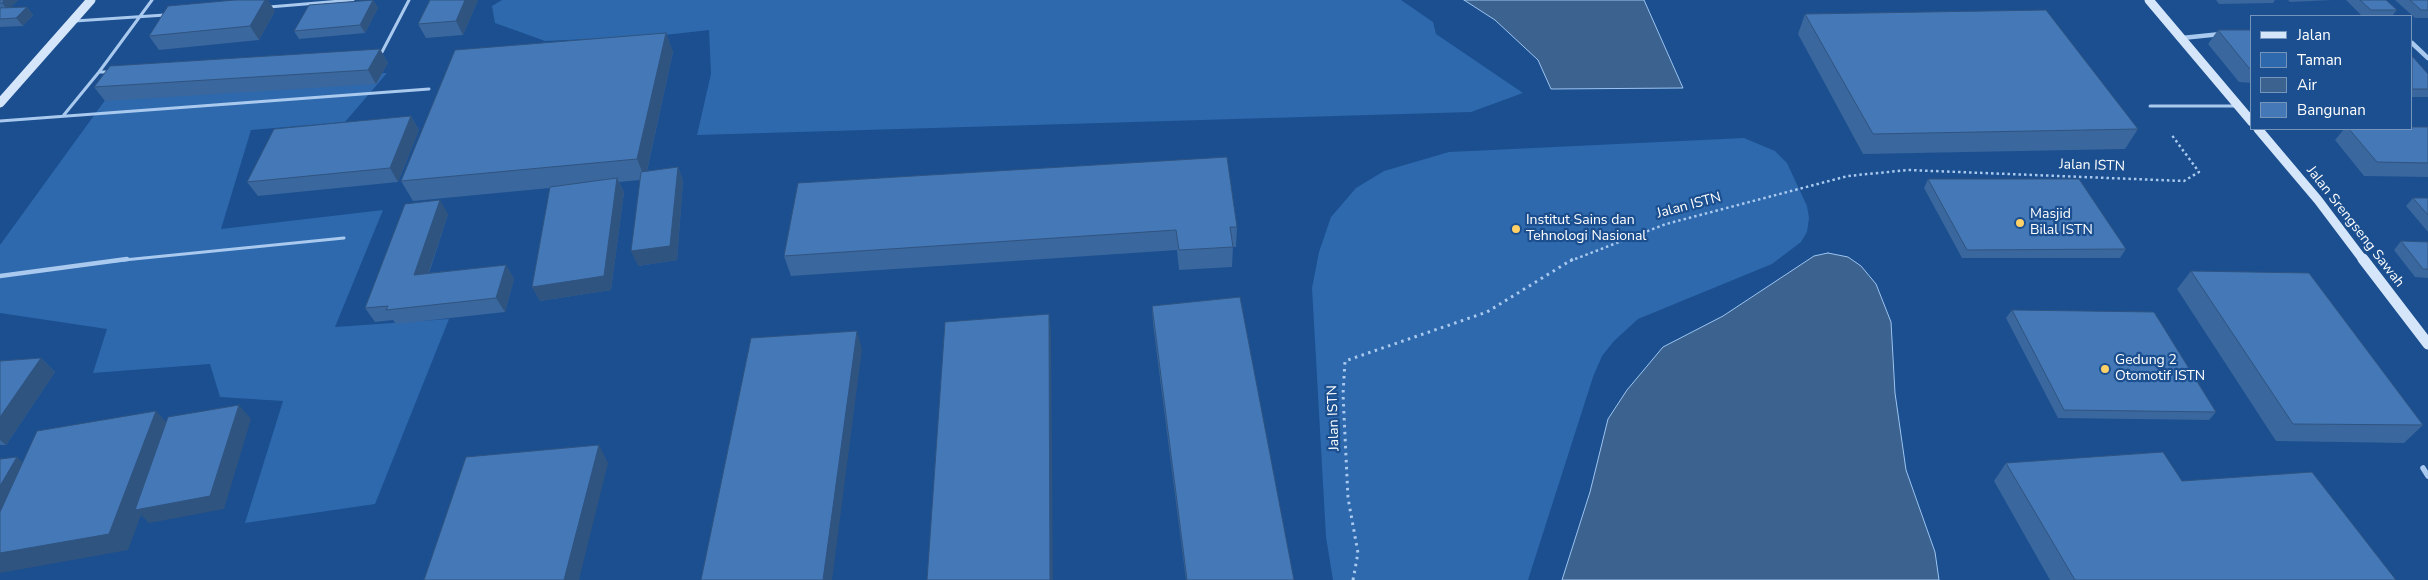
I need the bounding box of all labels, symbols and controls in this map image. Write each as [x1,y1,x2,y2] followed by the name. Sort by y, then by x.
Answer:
[2250,15,2413,130] legend
[2297,25,2331,45] text: Jalan
[2297,50,2342,70] text: Taman
[2297,75,2317,95] text: Air
[2297,100,2366,120] text: Bangunan
[2059,156,2125,176] street label: Jalan ISTN
[2302,163,2408,291] street label: Jalan Srengseng Sawah
[1655,189,1723,223] street label: Jalan ISTN
[2030,207,2093,240] place label: Masjid Bilal ISTN
[1526,213,1646,246] place label: Institut Sains dan Tehnologi Nasional
[2014,217,2026,229] marker: Masjid Bilal ISTN
[1510,223,1522,235] marker: Institut Sains dan Tehnologi Nasional
[2115,353,2205,386] place label: Gedung 2 Otomotif ISTN
[2099,363,2111,375] marker: Gedung 2 Otomotif ISTN
[1324,385,1344,451] street label: Jalan ISTN

